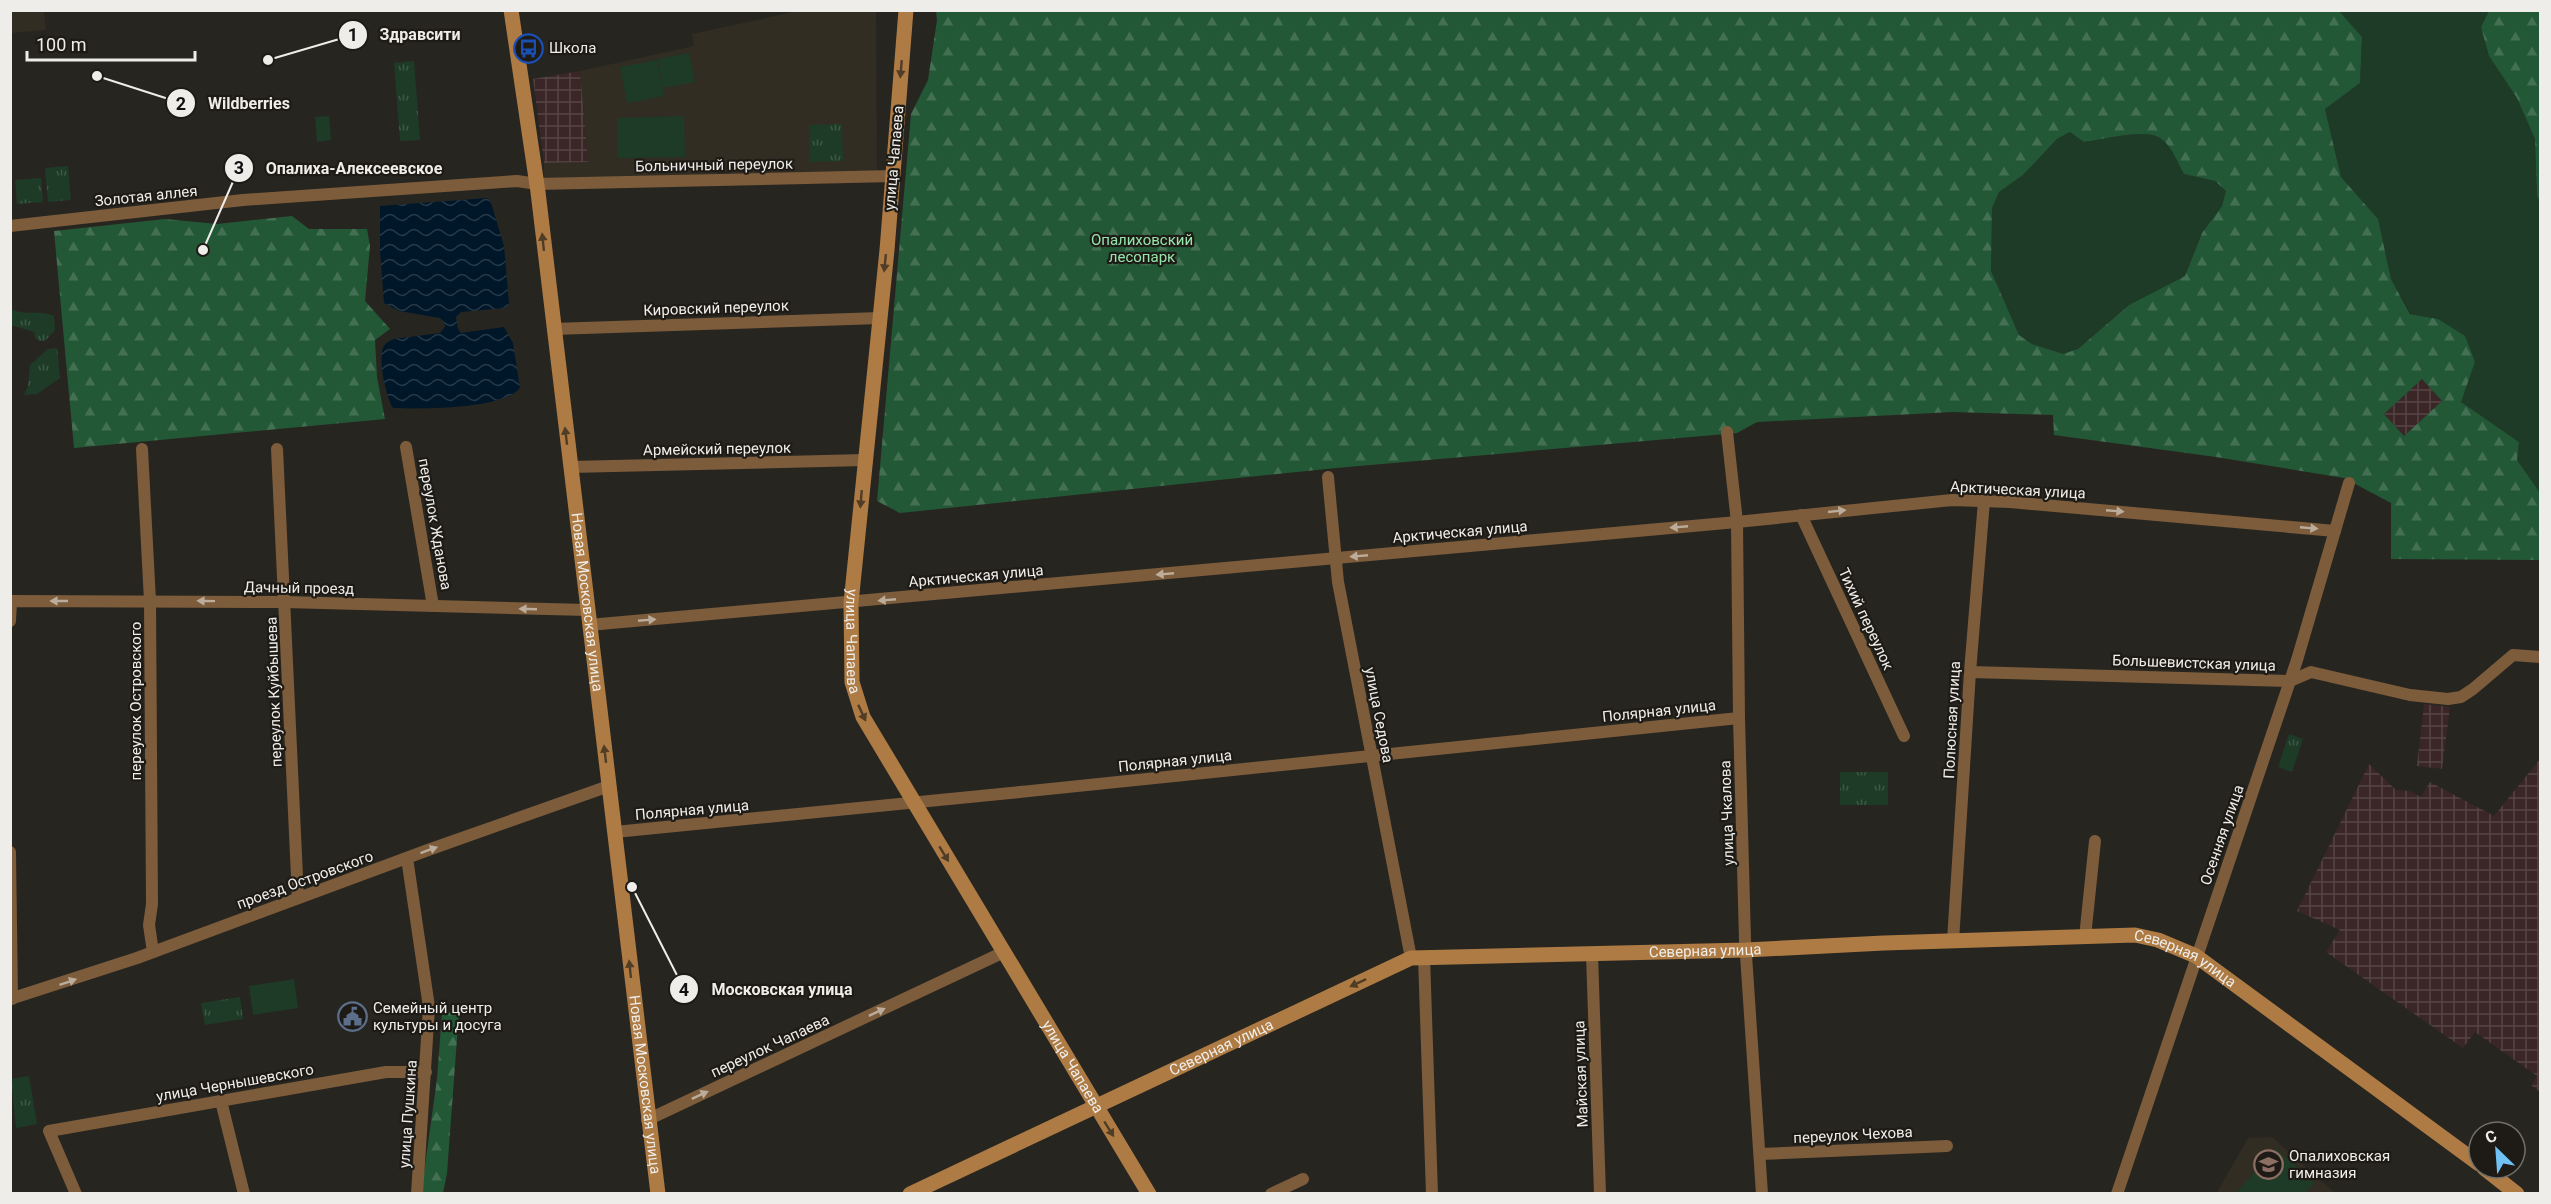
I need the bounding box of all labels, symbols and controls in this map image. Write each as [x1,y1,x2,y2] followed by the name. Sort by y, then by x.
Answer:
[338,18,473,52] callout: Здравсити
[27,24,195,62] scale bar
[348,24,358,45] text: 1
[379,25,461,44] text: Здравсити
[512,32,544,64] bus stop icon: Школа
[36,34,87,55] text: 100 m
[549,39,596,57] place label: Школа
[896,59,906,78] one-way arrow
[166,86,302,120] callout: Wildberries
[176,93,186,114] text: 2
[208,94,290,113] text: Wildberries
[880,105,908,211] street label: улица Чапаева
[224,151,454,185] callout: Опалиха-Алексеевское
[635,155,793,175] street label: Больничный переулок
[234,157,244,178] text: 3
[266,159,443,178] text: Опалиха-Алексеевское
[94,182,198,210] street label: Золотая аллея
[1091,231,1193,266] park label: Опалиховский лесопарк
[538,232,548,251] one-way arrow
[880,254,890,273] one-way arrow
[643,296,789,320] street label: Кировский переулок
[561,426,571,445] one-way arrow
[643,439,791,459] street label: Армейский переулок
[415,457,455,591] street label: переулок Жданова
[1950,477,2086,503] street label: Арктическая улица
[856,489,866,508] one-way arrow
[2105,506,2124,516] one-way arrow
[1827,507,1846,516] one-way arrow
[567,512,607,692] street label: Новая Московская улица
[1392,517,1528,547] street label: Арктическая улица
[1669,523,1688,532] one-way arrow
[2300,523,2319,533] one-way arrow
[1349,551,1368,561] one-way arrow
[908,561,1044,591] street label: Арктическая улица
[1835,565,1897,673] street label: Тихий переулок
[1155,569,1174,579] one-way arrow
[244,578,354,598] street label: Дачный проезд
[842,588,864,696] street label: улица Чапаева
[877,595,896,605] one-way arrow
[50,596,69,606] one-way arrow
[196,596,215,606] one-way arrow
[519,605,538,614] one-way arrow
[637,615,656,625] one-way arrow
[262,616,286,768] street label: переулок Куйбышева
[127,622,145,780] street label: переулок Островского
[2112,651,2276,675] street label: Большевистская улица
[1940,661,1964,779] street label: Полюсная улица
[1361,666,1397,764] street label: улица Седова
[1601,696,1717,726] street label: Полярная улица
[857,704,866,721] one-way arrow
[600,745,610,764] one-way arrow
[1117,746,1233,776] street label: Полярная улица
[1716,760,1738,866] street label: улица Чкалова
[2196,783,2248,887] street label: Осенняя улица
[634,796,750,824] street label: Полярная улица
[420,844,438,854] one-way arrow
[939,846,950,862] one-way arrow
[234,847,376,913] street label: проезд Островского
[2133,926,2240,991] street label: Северная улица
[1649,940,1762,961] street label: Северная улица
[625,959,635,978] one-way arrow
[669,972,864,1006] callout: Московская улица
[59,976,77,986] one-way arrow
[679,979,689,1000] text: 4
[1349,979,1366,988] one-way arrow
[711,980,853,999] text: Московская улица
[625,994,665,1175] street label: Новая Московская улица
[373,999,502,1034] place label: Семейный центр культуры и досуга
[336,1001,368,1033] public building icon: Семейный центр культуры и досуга
[868,1007,885,1016] one-way arrow
[708,1011,832,1081] street label: переулок Чапаева
[1166,1015,1276,1080] street label: Северная улица
[1038,1017,1107,1116] street label: улица Чапаева
[1570,1020,1592,1128] street label: Майская улица
[395,1059,421,1169] street label: улица Пушкина
[155,1060,315,1106] street label: улица Чернышевского
[692,1091,709,1100] one-way arrow
[2467,1120,2527,1180] north arrow
[1104,1121,1115,1137] one-way arrow
[1793,1123,1913,1147] street label: переулок Чехова
[2482,1126,2500,1148] text: С
[2289,1147,2390,1182] place label: Опалиховская гимназия
[2252,1149,2284,1181] school or university icon: Опалиховская гимназия

